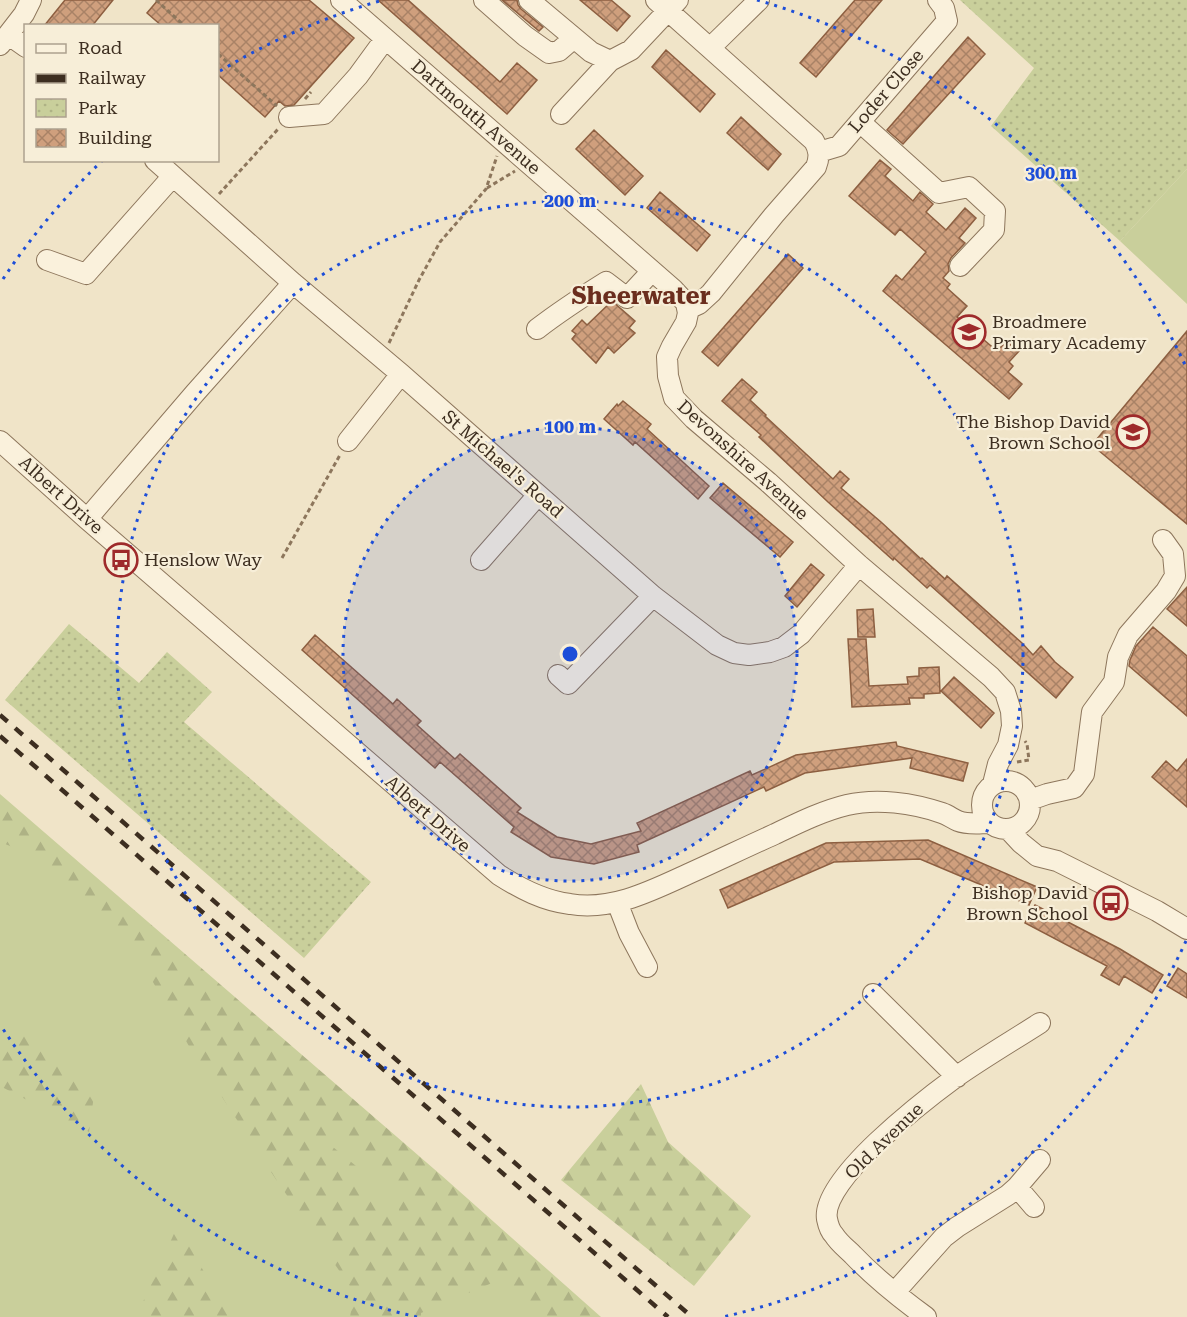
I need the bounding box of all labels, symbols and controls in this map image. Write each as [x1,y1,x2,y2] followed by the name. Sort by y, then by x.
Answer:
[24,24,219,162] legend
[78,37,123,58] text: Road
[844,45,928,137] street label: Loder Close
[407,55,545,178] street label: Dartmouth Avenue
[78,67,146,88] text: Railway
[78,97,118,118] text: Park
[78,127,152,148] text: Building
[1025,162,1078,183] text: 300 m
[544,190,597,211] text: 200 m
[571,282,711,310] district label: Sheerwater
[992,311,1147,353] place label: Broadmere Primary Academy
[951,314,987,350] school or university icon: Broadmere Primary Academy
[674,395,813,524] street label: Devonshire Avenue
[439,406,568,522] street label: St Michael's Road
[956,411,1110,453] place label: The Bishop David Brown School
[1115,414,1151,450] school or university icon: The Bishop David Brown School
[544,416,597,437] text: 100 m
[15,451,108,538] street label: Albert Drive
[103,542,139,578] bus stop icon: Henslow Way
[144,549,262,570] place label: Henslow Way
[560,644,580,664] centre of rings
[381,771,475,856] street label: Albert Drive
[966,882,1088,924] place label: Bishop David Brown School
[1093,885,1129,921] bus stop icon: Bishop David Brown School
[840,1098,927,1183] street label: Old Avenue

